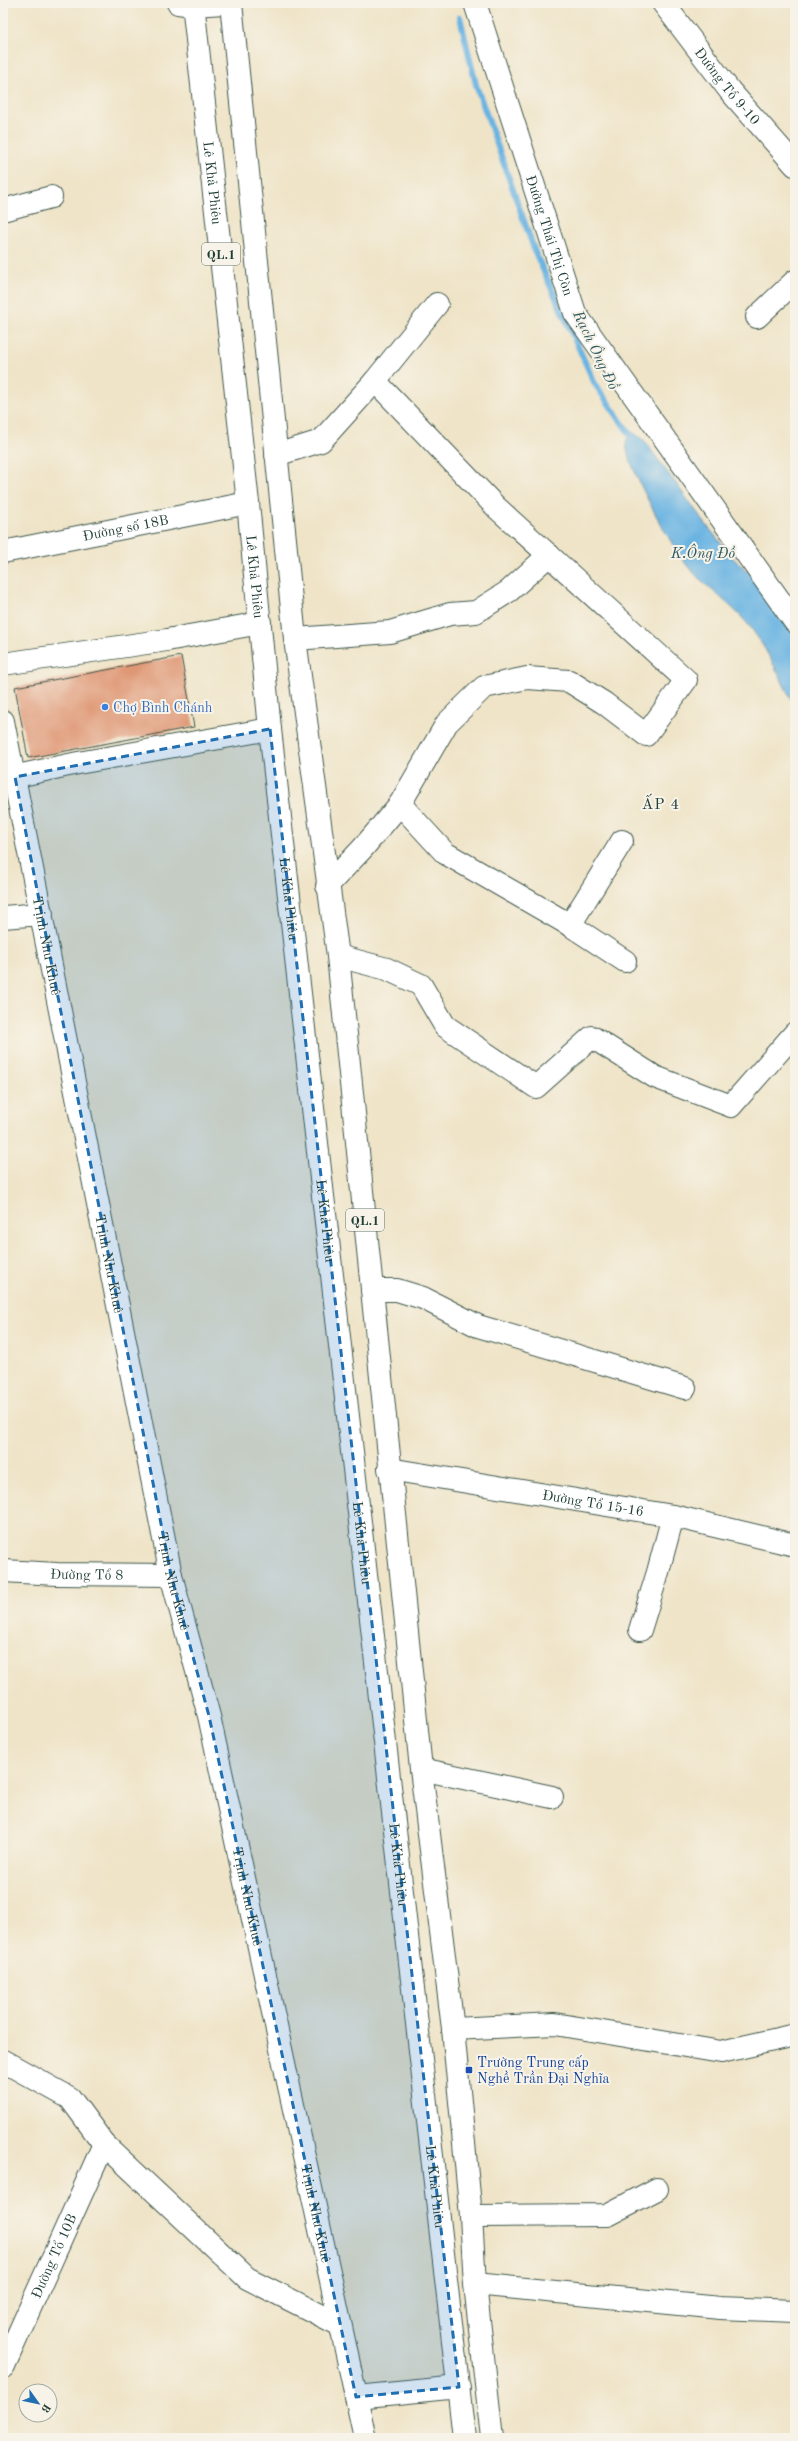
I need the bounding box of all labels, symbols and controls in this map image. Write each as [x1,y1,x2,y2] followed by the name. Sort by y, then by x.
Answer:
[692,45,762,128] street label: Đường Tổ 9-10
[200,141,223,226] street label: Lê Khả Phiêu
[523,174,575,298] street label: Đường Thái Thị Còn
[202,243,240,265] road number: QL.1
[569,306,624,393] water label: Rạch Ông Đồ
[82,513,170,544] street label: Đường số 18B
[243,534,265,620] street label: Lê Khả Phiêu
[670,543,735,562] water label: K.Ông Đồ
[113,701,213,715] place label: Chợ Bình Chánh
[100,702,110,712] marker: Chợ Bình Chánh
[642,793,680,813] district label: ẤP 4
[277,857,300,942] street label: Lê Khả Phiêu
[30,895,63,997] street label: Trịnh Như Khuê
[313,1178,337,1264] street label: Lê Khả Phiêu
[346,1209,384,1231] road number: QL.1
[92,1213,125,1315] street label: Trịnh Như Khuê
[541,1488,645,1519] street label: Đường Tổ 15-16
[350,1500,373,1586] street label: Lê Khả Phiêu
[155,1531,192,1632] street label: Trịnh Như Khuê
[50,1566,124,1583] street label: Đường Tổ 8
[386,1822,410,1908] street label: Lê Khả Phiêu
[230,1846,264,1947] street label: Trịnh Như Khuê
[477,2055,610,2086] place label: Trường Trung cấp Nghề Trần Đại Nghĩa
[464,2065,474,2075] marker: Trường Trung cấp Nghề Trần Đại Nghĩa
[423,2144,446,2230] street label: Lê Khả Phiêu
[298,2163,333,2264] street label: Trịnh Như Khuê
[29,2212,80,2301] street label: Đường Tổ 10B
[18,2383,58,2423] north arrow
[38,2401,52,2414] text: B

